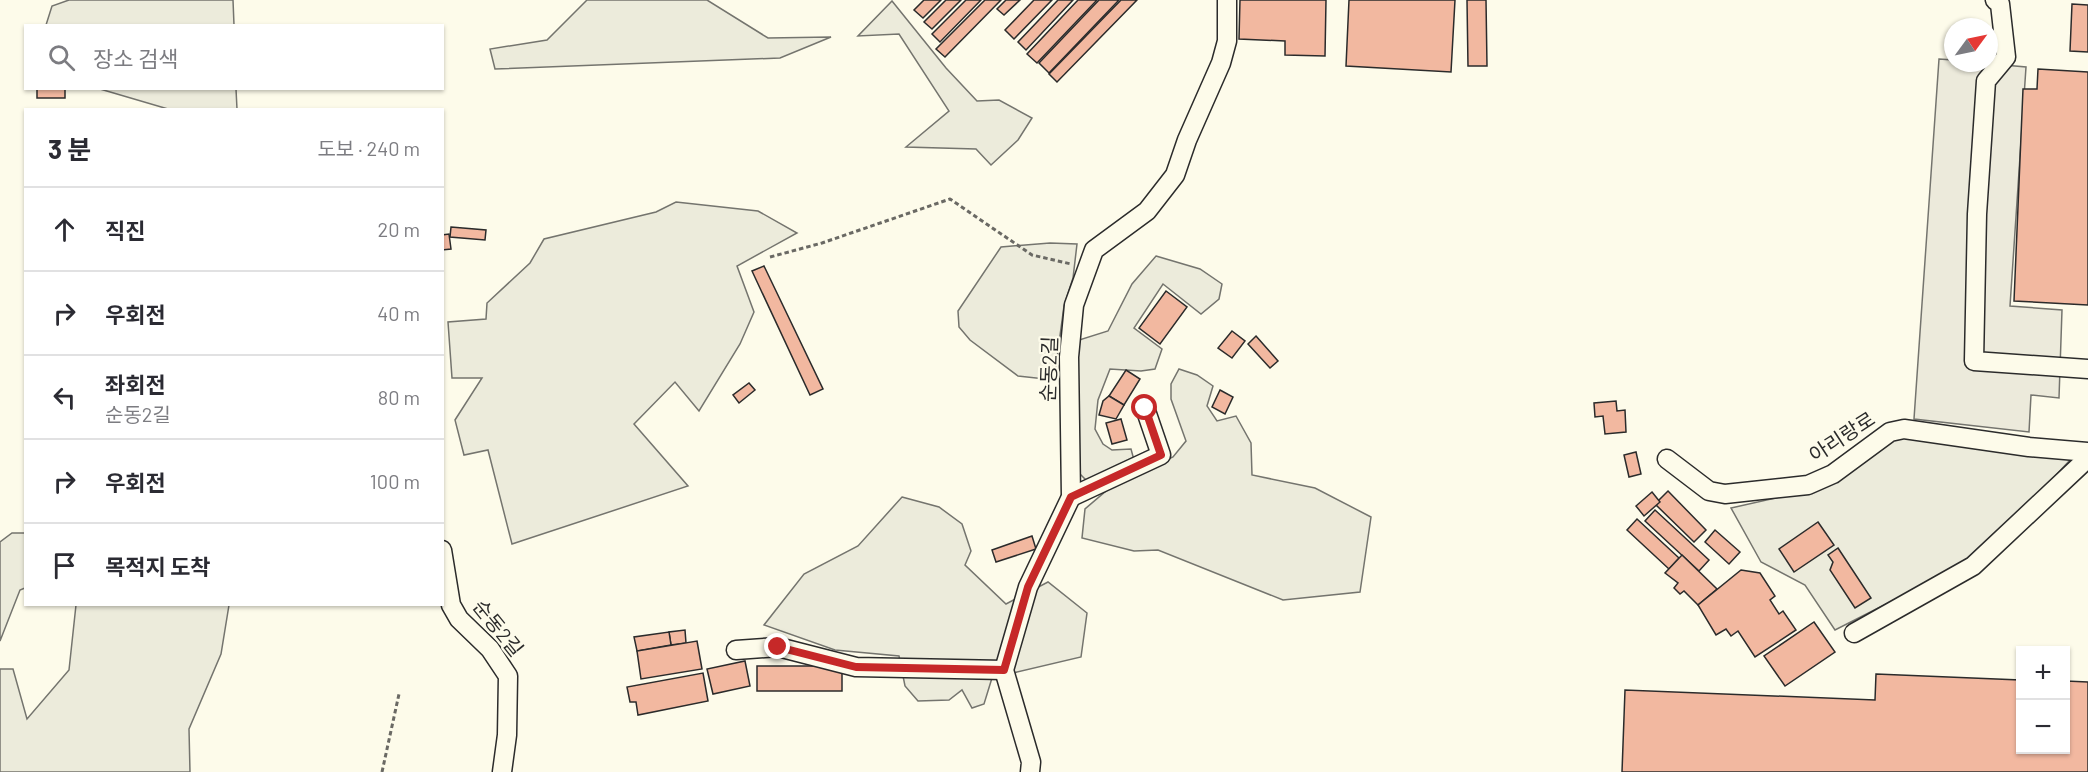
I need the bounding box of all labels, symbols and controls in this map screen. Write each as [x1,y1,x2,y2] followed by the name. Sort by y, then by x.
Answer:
[1944,18,1998,72] north arrow
[24,24,444,90] search box
[45,41,78,74] icon: search
[93,45,178,71] text: 장소 검색
[48,133,91,164] text: 3 분
[317,136,420,160] text: 도보 · 240 m
[48,213,81,246] icon: ahead
[105,217,145,243] text: 직진
[377,217,420,241] text: 20 m
[48,297,81,330] icon: right
[105,301,166,327] text: 우회전
[377,301,420,325] text: 40 m
[1035,336,1061,402] street label: 순동2길
[105,371,166,397] text: 좌회전
[48,381,81,414] icon: left
[378,385,420,409] text: 80 m
[1131,394,1157,420] route start
[105,402,171,426] text: 순동2길
[1804,406,1879,466] street label: 아리랑로
[48,465,81,498] icon: right
[105,469,166,495] text: 우회전
[370,469,420,493] text: 100 m
[48,549,81,582] icon: arrive
[105,553,211,579] text: 목적지 도착
[469,594,529,661] street label: 순동2길
[764,633,790,659] route end
[2016,646,2070,754] map controls
[2016,646,2070,700] button: +
[2016,700,2070,754] button: −

